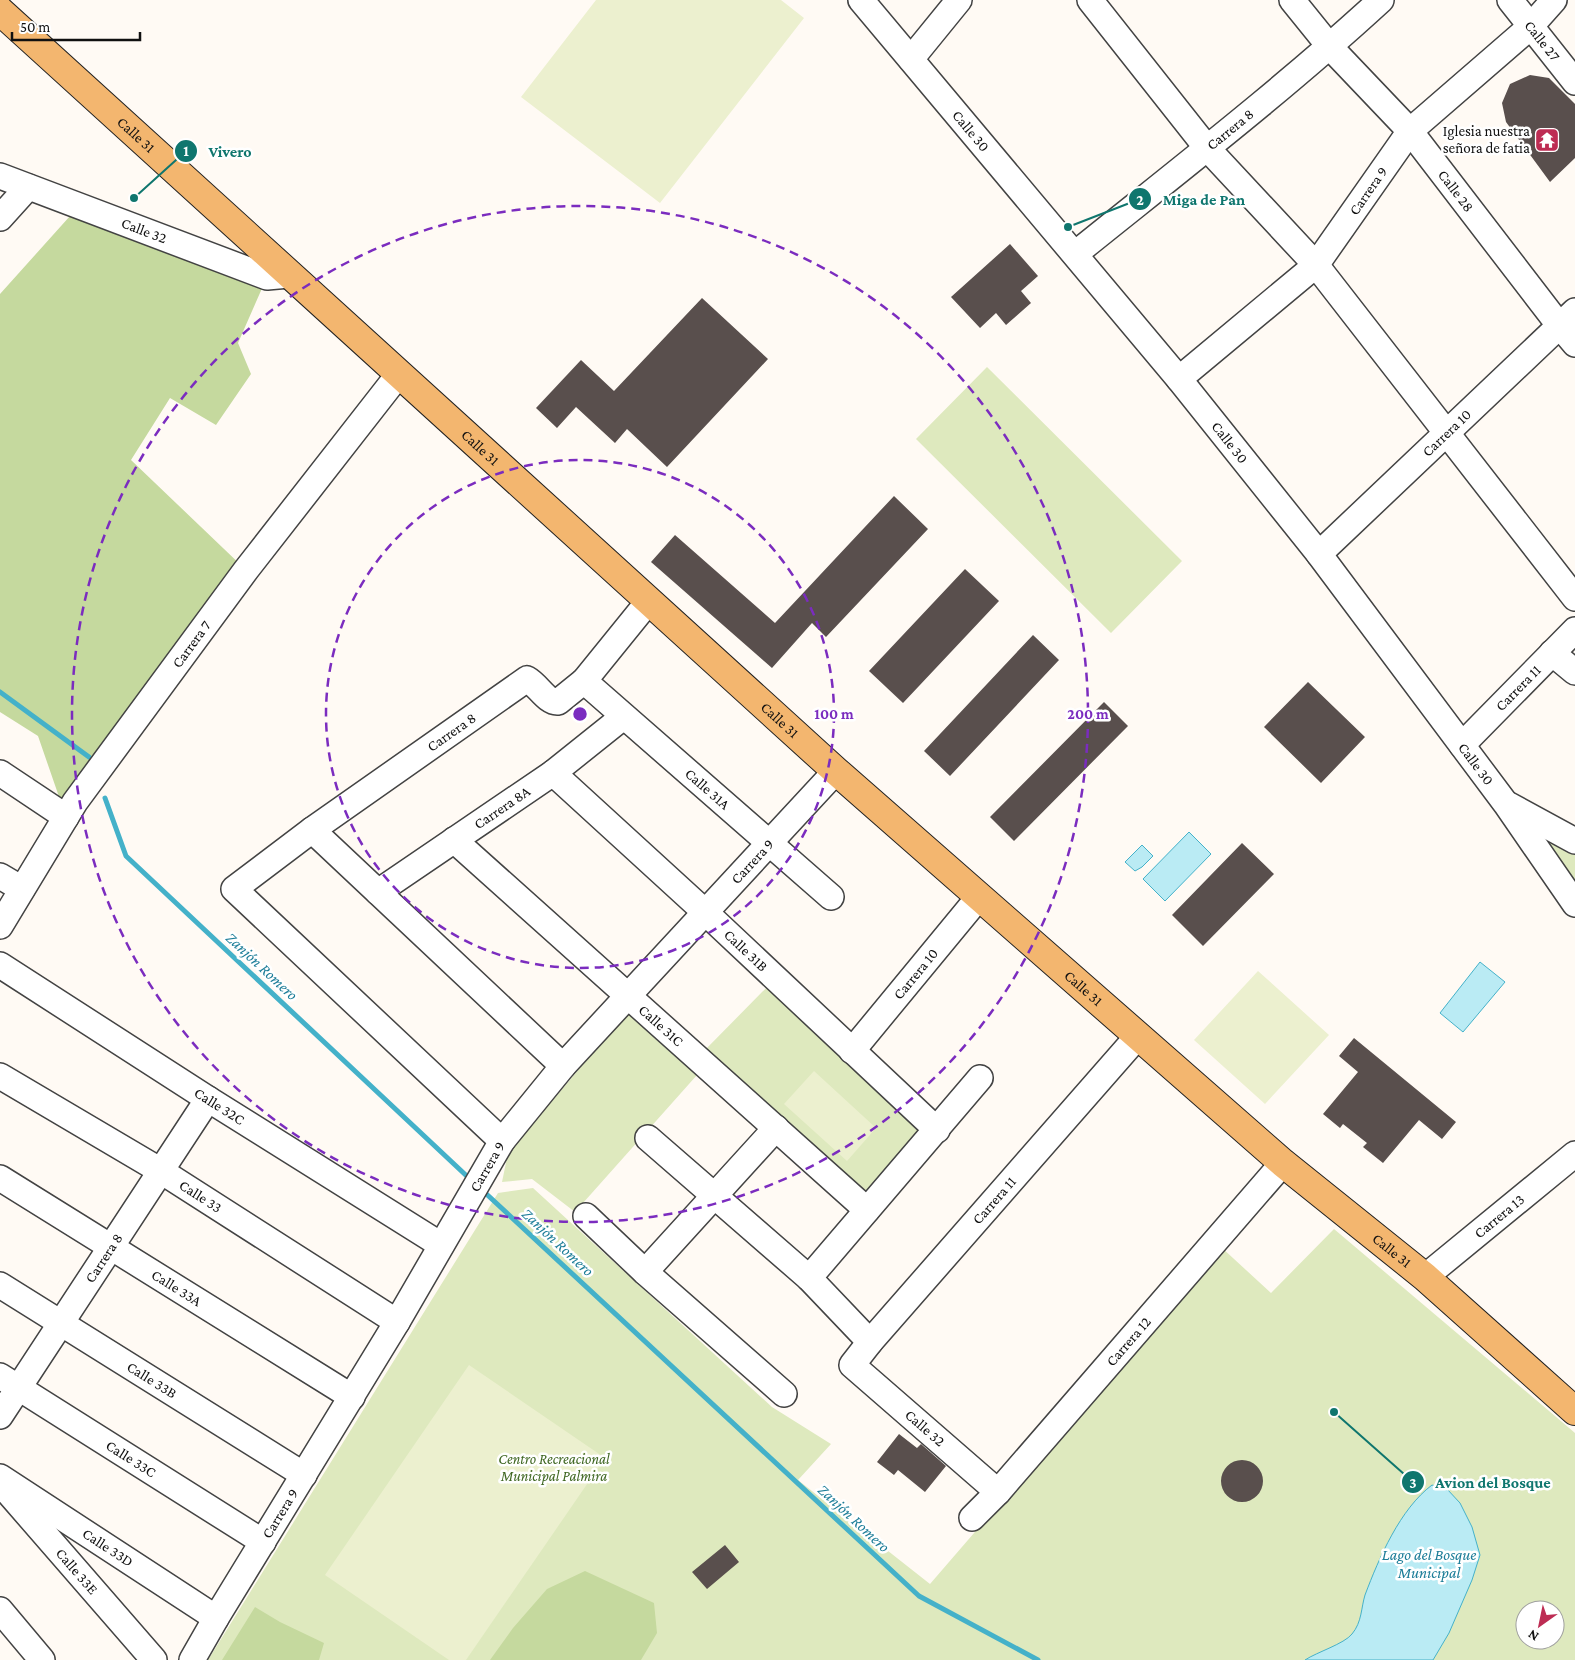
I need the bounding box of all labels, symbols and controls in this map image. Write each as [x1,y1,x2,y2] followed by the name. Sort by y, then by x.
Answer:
[12,10,140,42] scale bar
[1521,17,1563,64] street label: Calle 27
[20,19,50,35] text: 50 m
[1204,106,1257,153] street label: Carrera 8
[949,107,993,155] street label: Calle 30
[114,114,158,156] street label: Calle 31
[1443,123,1530,156] place label: Iglesia nuestra señora de fatia
[1534,127,1560,153] temple icon: Iglesia nuestra señora de fatia
[173,136,262,167] callout: Vivero
[183,143,189,159] text: 1
[207,143,252,160] text: Vivero
[1346,164,1391,218] street label: Carrera 9
[1435,167,1477,215] street label: Calle 28
[1128,184,1255,215] callout: Miga de Pan
[1163,191,1245,208] text: Miga de Pan
[1136,192,1144,208] text: 2
[119,215,169,246] street label: Calle 32
[1419,406,1474,460] street label: Carrera 10
[1208,418,1251,466] street label: Calle 30
[458,426,502,469] street label: Calle 31
[169,617,214,671] street label: Carrera 7
[1492,662,1544,714] street label: Carrera 11
[758,699,802,741] street label: Calle 31
[571,705,589,723] centre of rings
[814,706,854,722] text: 100 m
[1067,706,1109,722] text: 200 m
[424,710,479,755] street label: Carrera 8
[1455,740,1497,788] street label: Calle 30
[682,765,733,813] street label: Calle 31A
[471,783,533,832] street label: Carrera 8A
[728,836,777,887] street label: Carrera 9
[721,926,771,974] street label: Calle 31B
[222,929,301,1004] water label: Zanjón Romero
[890,945,941,1002] street label: Carrera 10
[1061,967,1106,1009] street label: Calle 31
[636,1002,687,1050] street label: Calle 31C
[191,1084,248,1128] street label: Calle 32C
[466,1139,508,1194] street label: Carrera 9
[969,1173,1019,1227] street label: Carrera 11
[176,1177,225,1216] street label: Calle 33
[1471,1191,1527,1241] street label: Carrera 13
[518,1205,597,1280] water label: Zanjón Romero
[82,1230,126,1286] street label: Carrera 8
[1369,1230,1415,1271] street label: Calle 31
[149,1266,205,1310] street label: Calle 33A
[1103,1314,1154,1369] street label: Carrera 12
[124,1358,180,1401] street label: Calle 33B
[902,1406,948,1450] street label: Calle 32
[103,1437,159,1481] street label: Calle 33C
[498,1451,610,1485] park label: Centro Recreacional Municipal Palmira
[1400,1467,1561,1498] callout: Avion del Bosque
[1434,1474,1551,1491] text: Avion del Bosque
[1409,1475,1417,1491] text: 3
[814,1481,893,1556] water label: Zanjón Romero
[259,1486,301,1541] street label: Carrera 9
[80,1525,136,1570] street label: Calle 33D
[53,1545,101,1597] street label: Calle 33E
[1382,1546,1476,1582] water label: Lago del Bosque Municipal
[1515,1600,1565,1650] north arrow
[1524,1626,1541,1645] text: N

